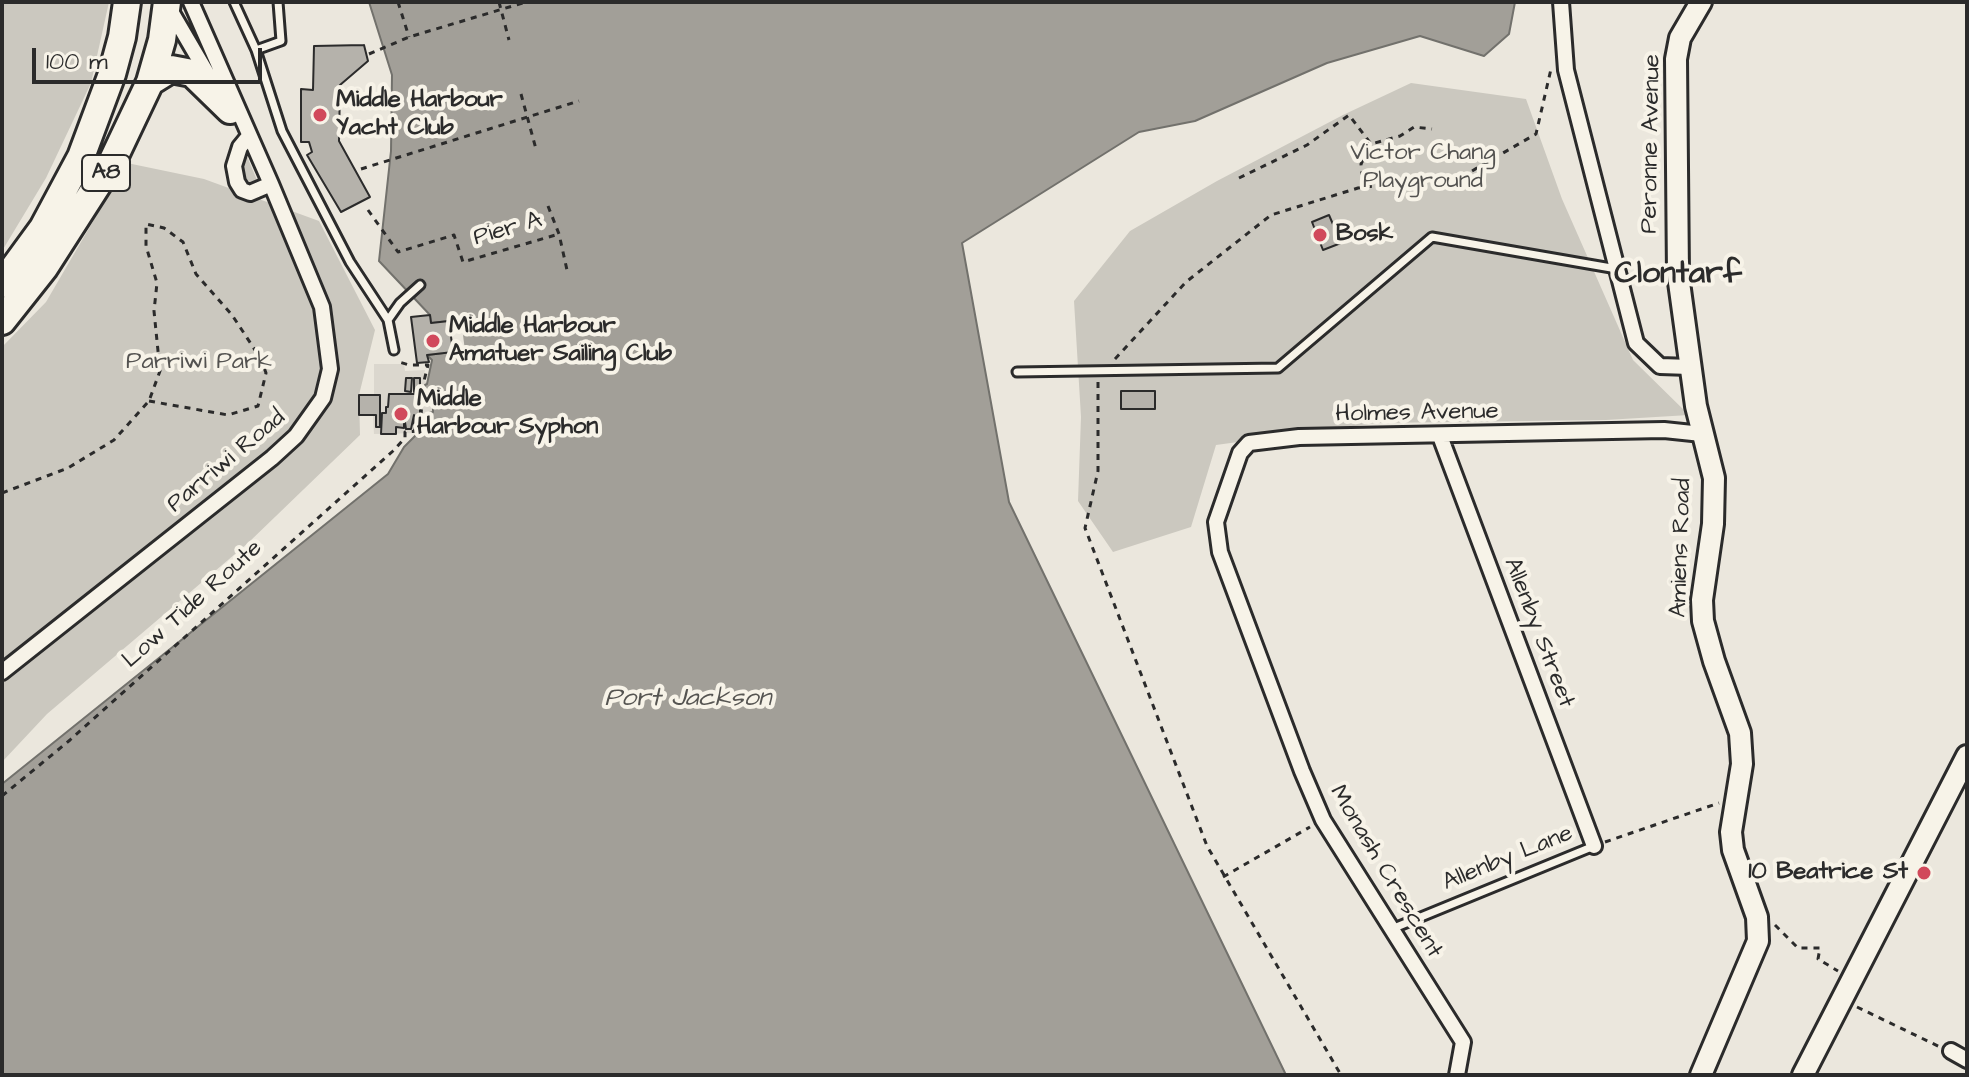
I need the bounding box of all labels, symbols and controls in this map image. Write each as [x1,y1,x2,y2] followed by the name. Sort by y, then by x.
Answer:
[36,32,266,82] scale bar
[46,45,108,79] text: 100 m
[1636,54,1668,234] street label: Peronne Avenue
[336,87,503,143] place label: Middle Harbour Yacht Club
[311,106,329,124] marker: Middle Harbour Yacht Club
[1350,140,1496,196] park label: Victor Chang Playground
[82,155,130,191] road number: A8
[470,206,546,254] street label: Pier A
[1336,221,1393,249] place label: Bosk
[1311,226,1329,244] marker: Bosk
[1614,256,1742,294] district label: Clontarf
[449,313,672,369] place label: Middle Harbour Amatuer Sailing Club
[424,332,442,350] marker: Middle Harbour Amatuer Sailing Club
[126,349,272,377] park label: Parriwi Park
[417,386,598,442] place label: Middle Harbour Syphon
[1335,398,1499,430] street label: Holmes Avenue
[162,404,292,520] street label: Parriwi Road
[392,405,410,423] marker: Middle Harbour Syphon
[1665,478,1699,618] street label: Amiens Road
[117,535,269,675] street label: Low Tide Route
[1496,554,1580,712] street label: Allenby Street
[605,684,771,716] water label: Port Jackson
[1322,780,1448,964] street label: Monash Crescent
[1439,820,1577,898] street label: Allenby Lane
[1748,859,1908,887] place label: 10 Beatrice St
[1915,864,1933,882] marker: 10 Beatrice St

